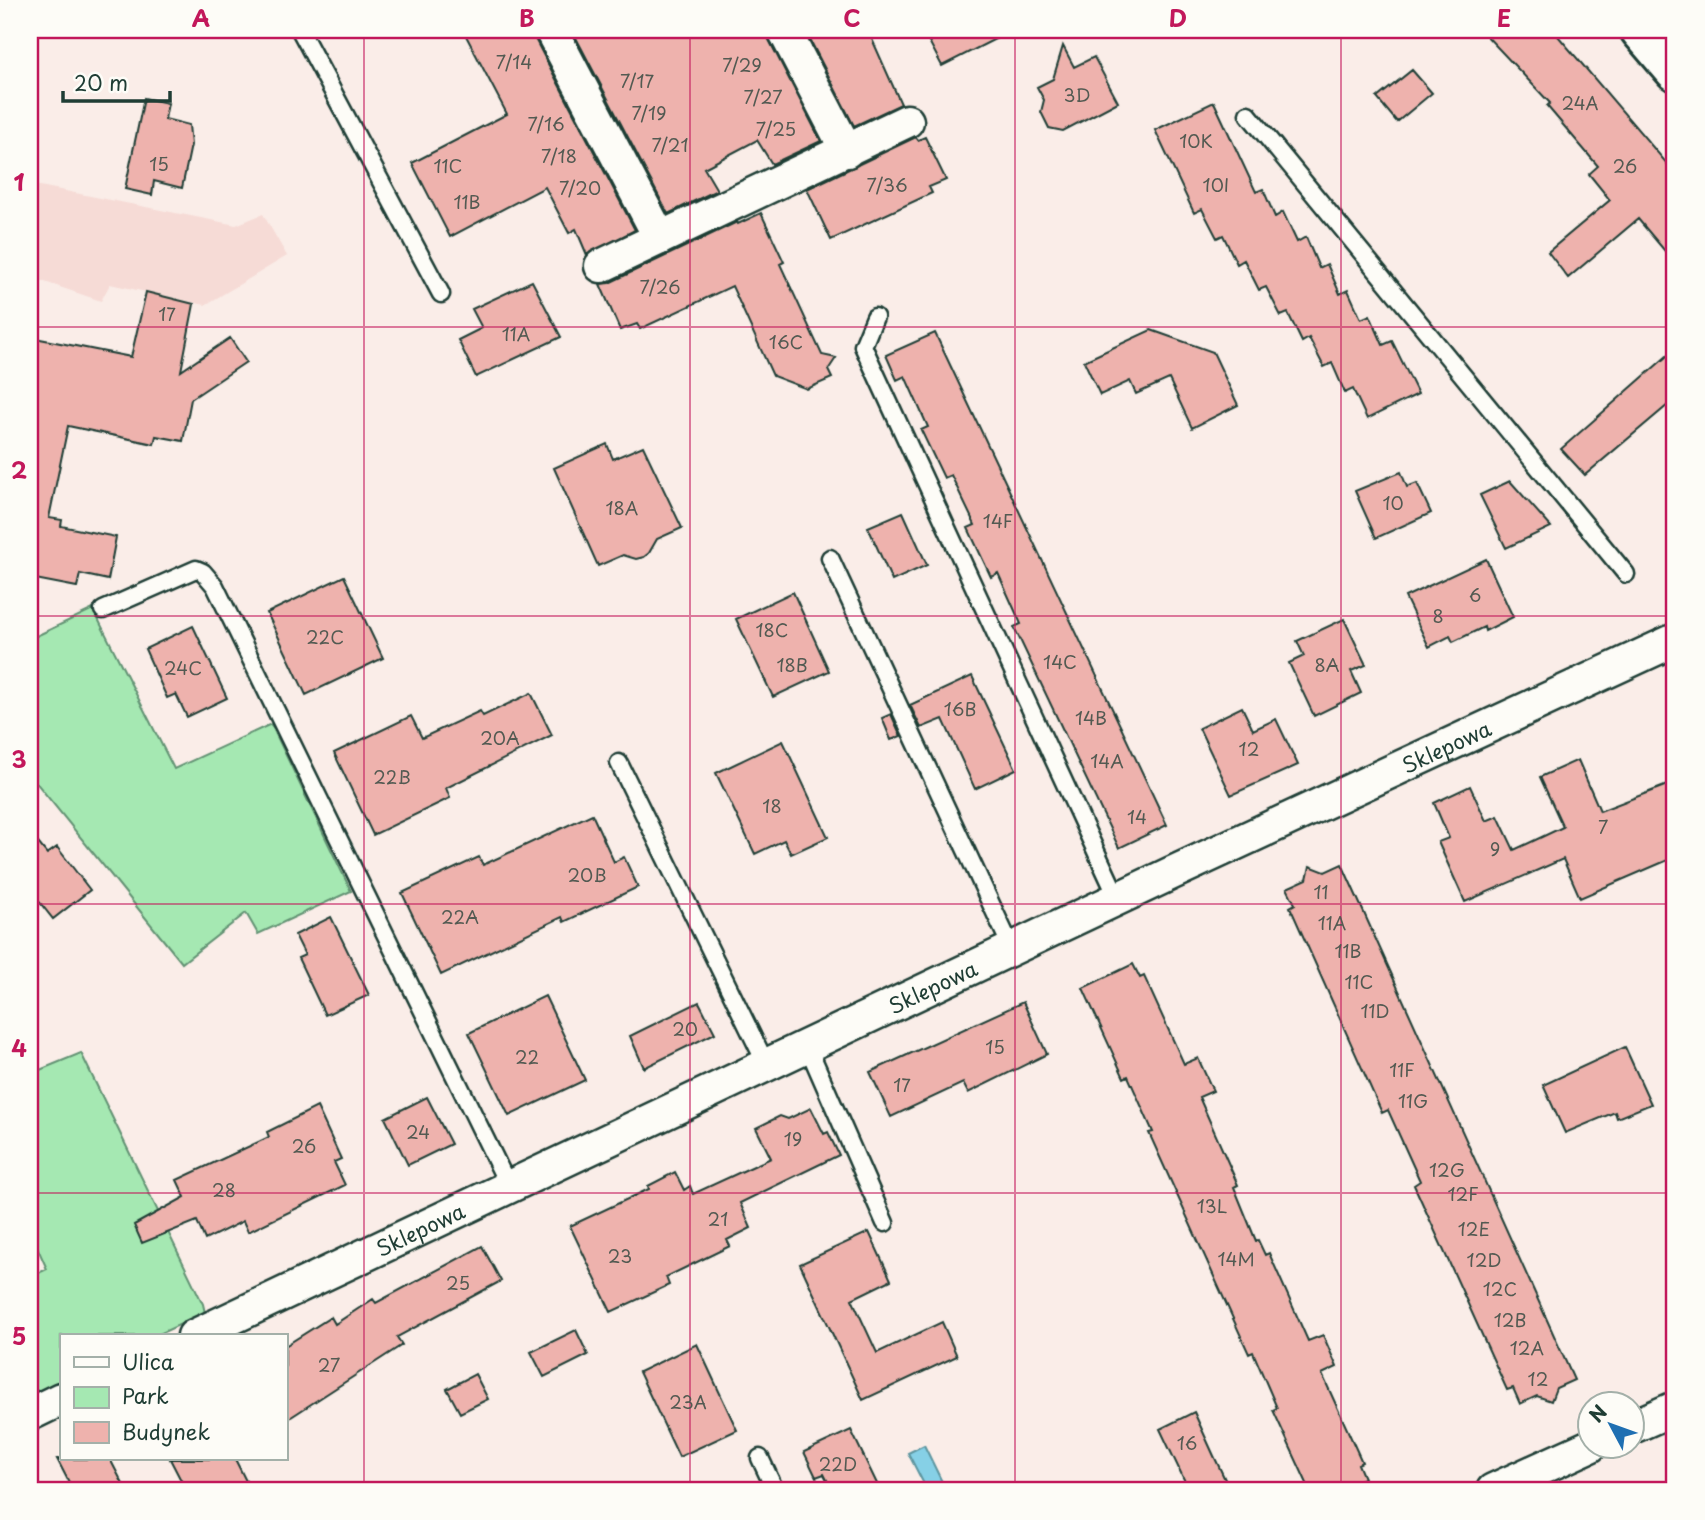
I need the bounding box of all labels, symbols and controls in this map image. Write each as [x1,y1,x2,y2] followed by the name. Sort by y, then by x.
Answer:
[192,0,210,35] text: A
[519,0,535,35] text: B
[843,0,861,35] text: C
[1169,0,1187,35] text: D
[1497,0,1511,35] text: E
[496,48,532,75] house number: 7/14
[722,51,762,78] house number: 7/29
[63,60,170,104] scale bar
[74,66,128,98] text: 20 m
[620,67,655,94] house number: 7/17
[1064,81,1090,108] house number: 3D
[744,83,782,110] house number: 7/27
[1561,89,1599,116] house number: 24A
[631,99,667,126] house number: 7/19
[527,110,565,137] house number: 7/16
[756,115,796,142] house number: 7/25
[1179,127,1213,154] house number: 10K
[651,131,689,158] house number: 7/21
[541,142,577,169] house number: 7/18
[149,150,169,177] house number: 15
[434,152,462,179] house number: 11C
[1613,152,1637,179] house number: 26
[14,164,25,199] text: 1
[866,171,908,198] house number: 7/36
[1203,171,1229,198] house number: 10I
[559,174,601,201] house number: 7/20
[454,188,480,215] house number: 11B
[639,273,681,300] house number: 7/26
[158,300,176,327] house number: 17
[502,320,530,347] house number: 11A
[769,328,803,355] house number: 16C
[11,452,27,487] text: 2
[1382,489,1404,516] house number: 10
[606,494,638,521] house number: 18A
[983,507,1013,534] house number: 14F
[1469,581,1481,608] house number: 6
[1432,602,1444,629] house number: 8
[755,616,789,643] house number: 18C
[306,623,344,650] house number: 22C
[1043,648,1077,675] house number: 14C
[776,651,808,678] house number: 18B
[1314,651,1340,678] house number: 8A
[164,654,202,681] house number: 24C
[944,695,976,722] house number: 16B
[1075,704,1107,731] house number: 14B
[1396,712,1496,781] street label: Sklepowa
[480,724,520,751] house number: 20A
[1239,735,1259,762] house number: 12
[11,741,27,776] text: 3
[1090,747,1124,774] house number: 14A
[373,763,411,790] house number: 22B
[762,792,782,819] house number: 18
[1127,803,1147,830] house number: 14
[1598,813,1608,840] house number: 7
[1490,835,1500,862] house number: 9
[568,861,607,888] house number: 20B
[1313,878,1329,905] house number: 11
[441,903,479,930] house number: 22A
[1318,909,1346,936] house number: 11A
[1335,937,1361,964] house number: 11B
[883,952,982,1021] street label: Sklepowa
[1345,968,1373,995] house number: 11C
[1360,997,1390,1024] house number: 11D
[672,1015,698,1042] house number: 20
[11,1030,27,1065] text: 4
[985,1033,1005,1060] house number: 15
[515,1043,539,1070] house number: 22
[1389,1056,1415,1083] house number: 11F
[893,1071,911,1098] house number: 17
[1398,1087,1428,1114] house number: 11G
[406,1118,430,1145] house number: 24
[784,1125,802,1152] house number: 19
[292,1132,316,1159] house number: 26
[1429,1156,1465,1183] house number: 12G
[212,1176,236,1203] house number: 28
[1447,1180,1479,1207] house number: 12F
[1197,1192,1227,1219] house number: 13L
[370,1194,470,1264] street label: Sklepowa
[708,1205,728,1232] house number: 21
[1458,1215,1490,1242] house number: 12E
[608,1242,632,1269] house number: 23
[1217,1245,1255,1272] house number: 14M
[1467,1246,1501,1273] house number: 12D
[446,1269,470,1296] house number: 25
[1483,1275,1517,1302] house number: 12C
[1494,1306,1526,1333] house number: 12B
[12,1318,26,1353] text: 5
[60,1334,287,1460] legend
[1510,1334,1544,1361] house number: 12A
[122,1345,175,1377] text: Ulica
[318,1351,340,1378] house number: 27
[1528,1365,1548,1392] house number: 12
[122,1379,169,1411] text: Park
[669,1388,707,1415] house number: 23A
[1576,1390,1646,1460] north arrow
[1582,1398,1613,1428] text: N
[122,1415,211,1447] text: Budynek
[1177,1429,1197,1456] house number: 16
[819,1450,857,1477] house number: 22D

